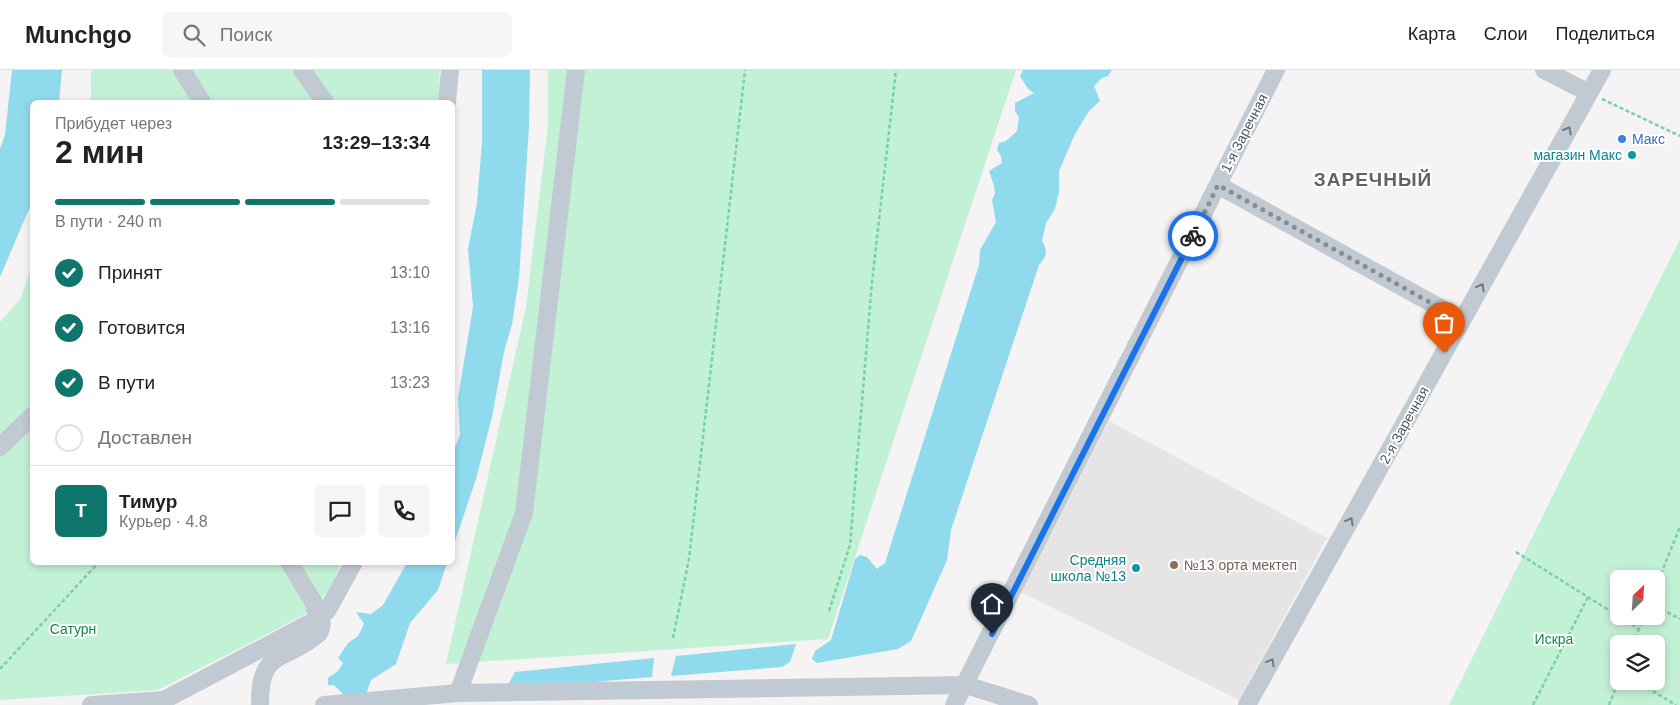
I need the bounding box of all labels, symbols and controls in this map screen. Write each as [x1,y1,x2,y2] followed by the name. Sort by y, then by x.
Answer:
[162,12,512,57] search box
[25,21,132,48] text: Munchgo
[180,21,208,49] icon: search
[220,24,272,45] text: Поиск
[1408,24,1456,44] text: Карта
[1484,24,1528,44] text: Слои
[1556,24,1655,44] text: Поделиться
[1217,91,1271,175] street label: 1-я Заречная
[55,115,172,132] text: Прибудет через
[1562,126,1572,135] one-way arrow
[1632,131,1665,147] place label: Макс
[322,132,430,153] text: 13:29–13:34
[1616,133,1628,145] marker: Макс
[55,134,144,170] text: 2 мин
[1533,147,1622,163] place label: магазин Макс
[1626,149,1638,161] marker: магазин Макс
[1314,169,1432,190] district label: ЗАРЕЧНЫЙ
[1168,211,1218,261] courier
[55,213,162,230] text: В пути · 240 m
[1179,222,1207,250] icon: bike
[55,259,83,287] icon: check
[98,262,162,283] text: Принят
[390,264,430,281] text: 13:10
[1474,283,1484,292] one-way arrow
[1423,302,1465,353] pin
[1430,309,1458,337] icon: bag
[55,314,83,342] icon: check
[98,317,185,338] text: Готовится
[390,319,430,336] text: 13:16
[55,369,83,397] icon: check
[98,372,155,393] text: В пути
[390,374,430,391] text: 13:23
[1376,384,1432,466] street label: 2-я Заречная
[98,427,192,448] text: Доставлен
[314,485,366,537] button: chat
[378,485,430,537] button: phone
[119,491,177,512] text: Тимур
[75,500,87,521] text: Т
[119,513,208,530] text: Курьер · 4.8
[1344,517,1354,526] one-way arrow
[1051,552,1126,584] place label: Средняя школа №13
[1184,557,1297,573] place label: №13 орта мектеп
[1168,559,1180,571] marker: №13 орта мектеп
[1130,562,1142,574] marker: Средняя школа №13
[1610,570,1665,625] north arrow
[1610,570,1665,690] map controls
[971,583,1013,634] pin
[978,590,1006,618] icon: home
[50,621,96,637] park label: Сатурн
[1535,631,1574,647] park label: Искра
[1610,635,1665,690] button: layers
[1265,659,1275,668] one-way arrow

